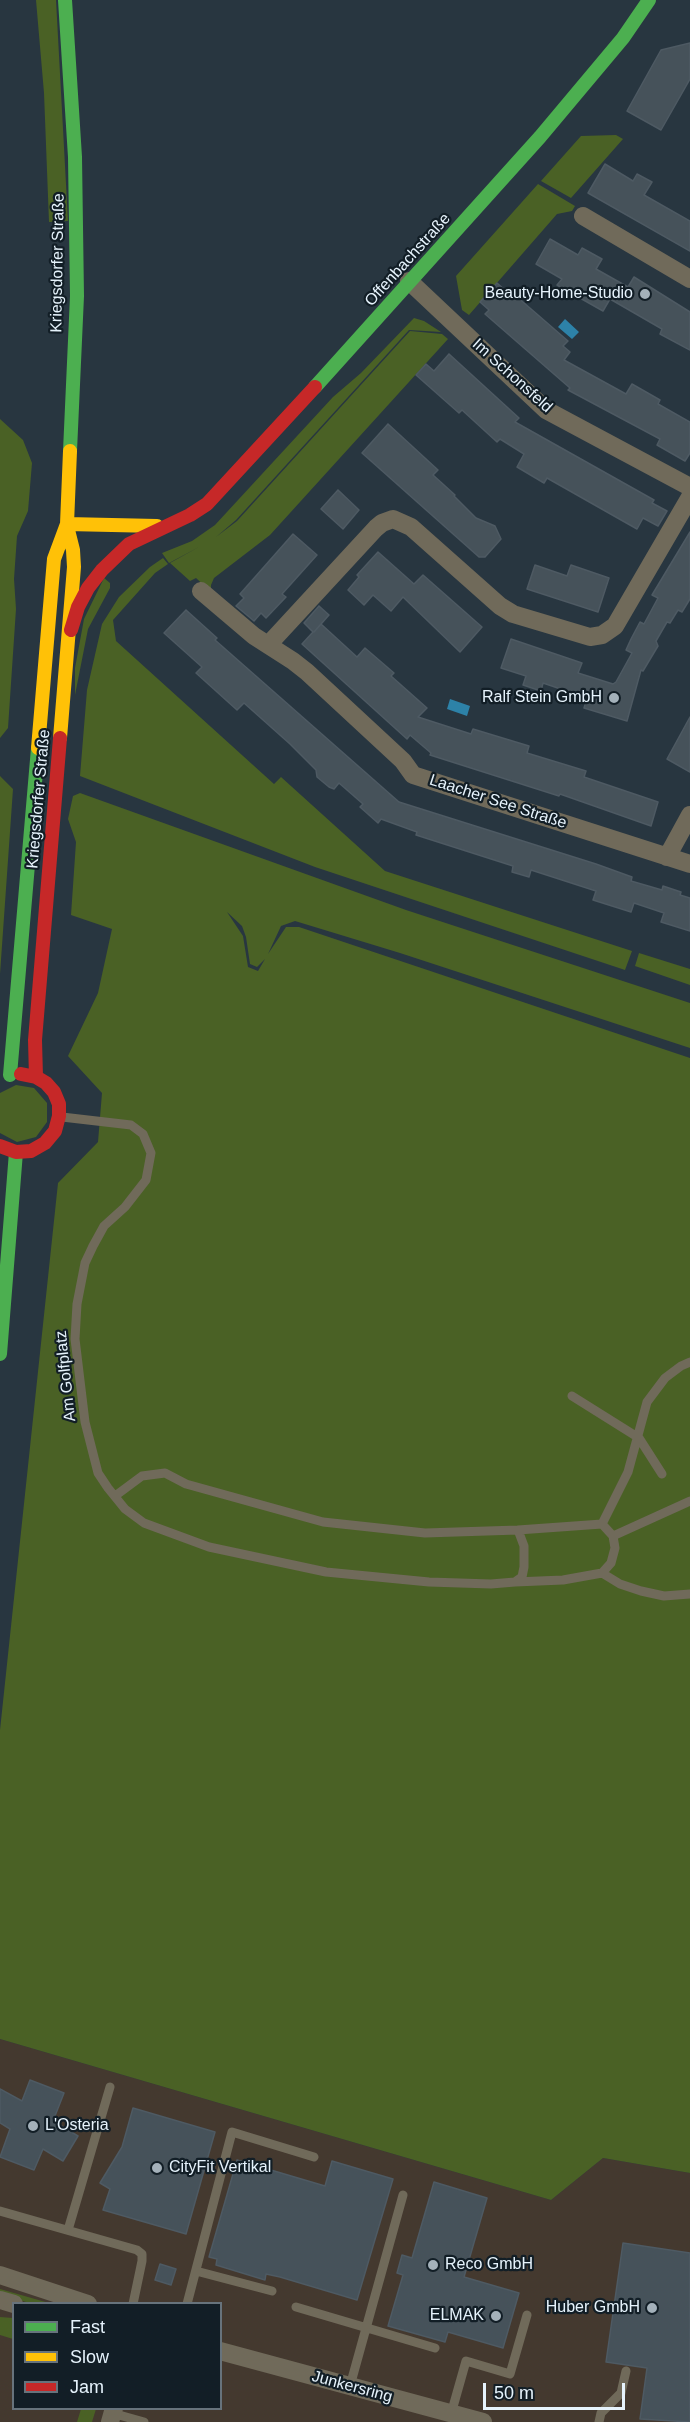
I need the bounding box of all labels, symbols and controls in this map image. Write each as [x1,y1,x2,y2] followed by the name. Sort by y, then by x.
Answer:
[47,193,69,333] street label: Kriegsdorfer Straße
[361,209,455,311] street label: Offenbachstraße
[484,284,633,304] place label: Beauty-Home-Studio
[638,287,652,301] marker: Beauty-Home-Studio
[468,335,556,417] street label: Im Schonsfeld
[482,688,602,708] place label: Ralf Stein GmbH
[607,691,621,705] marker: Ralf Stein GmbH
[23,729,55,869] street label: Kriegsdorfer Straße
[427,771,569,833] street label: Laacher See Straße
[52,1329,80,1423] street label: Am Golfplatz
[45,2116,109,2136] place label: L'Osteria
[26,2119,40,2133] marker: L'Osteria
[169,2158,271,2178] place label: CityFit Vertikal
[150,2161,164,2175] marker: CityFit Vertikal
[445,2255,533,2275] place label: Reco GmbH
[426,2258,440,2272] marker: Reco GmbH
[546,2298,640,2318] place label: Huber GmbH
[645,2301,659,2315] marker: Huber GmbH
[12,2302,222,2410] legend
[430,2306,484,2326] place label: ELMAK
[489,2309,503,2323] marker: ELMAK
[70,2317,105,2337] text: Fast
[70,2347,109,2367] text: Slow
[310,2367,394,2407] street label: Junkersring
[486,2371,628,2409] scale bar
[70,2377,104,2397] text: Jam
[494,2383,534,2403] text: 50 m

